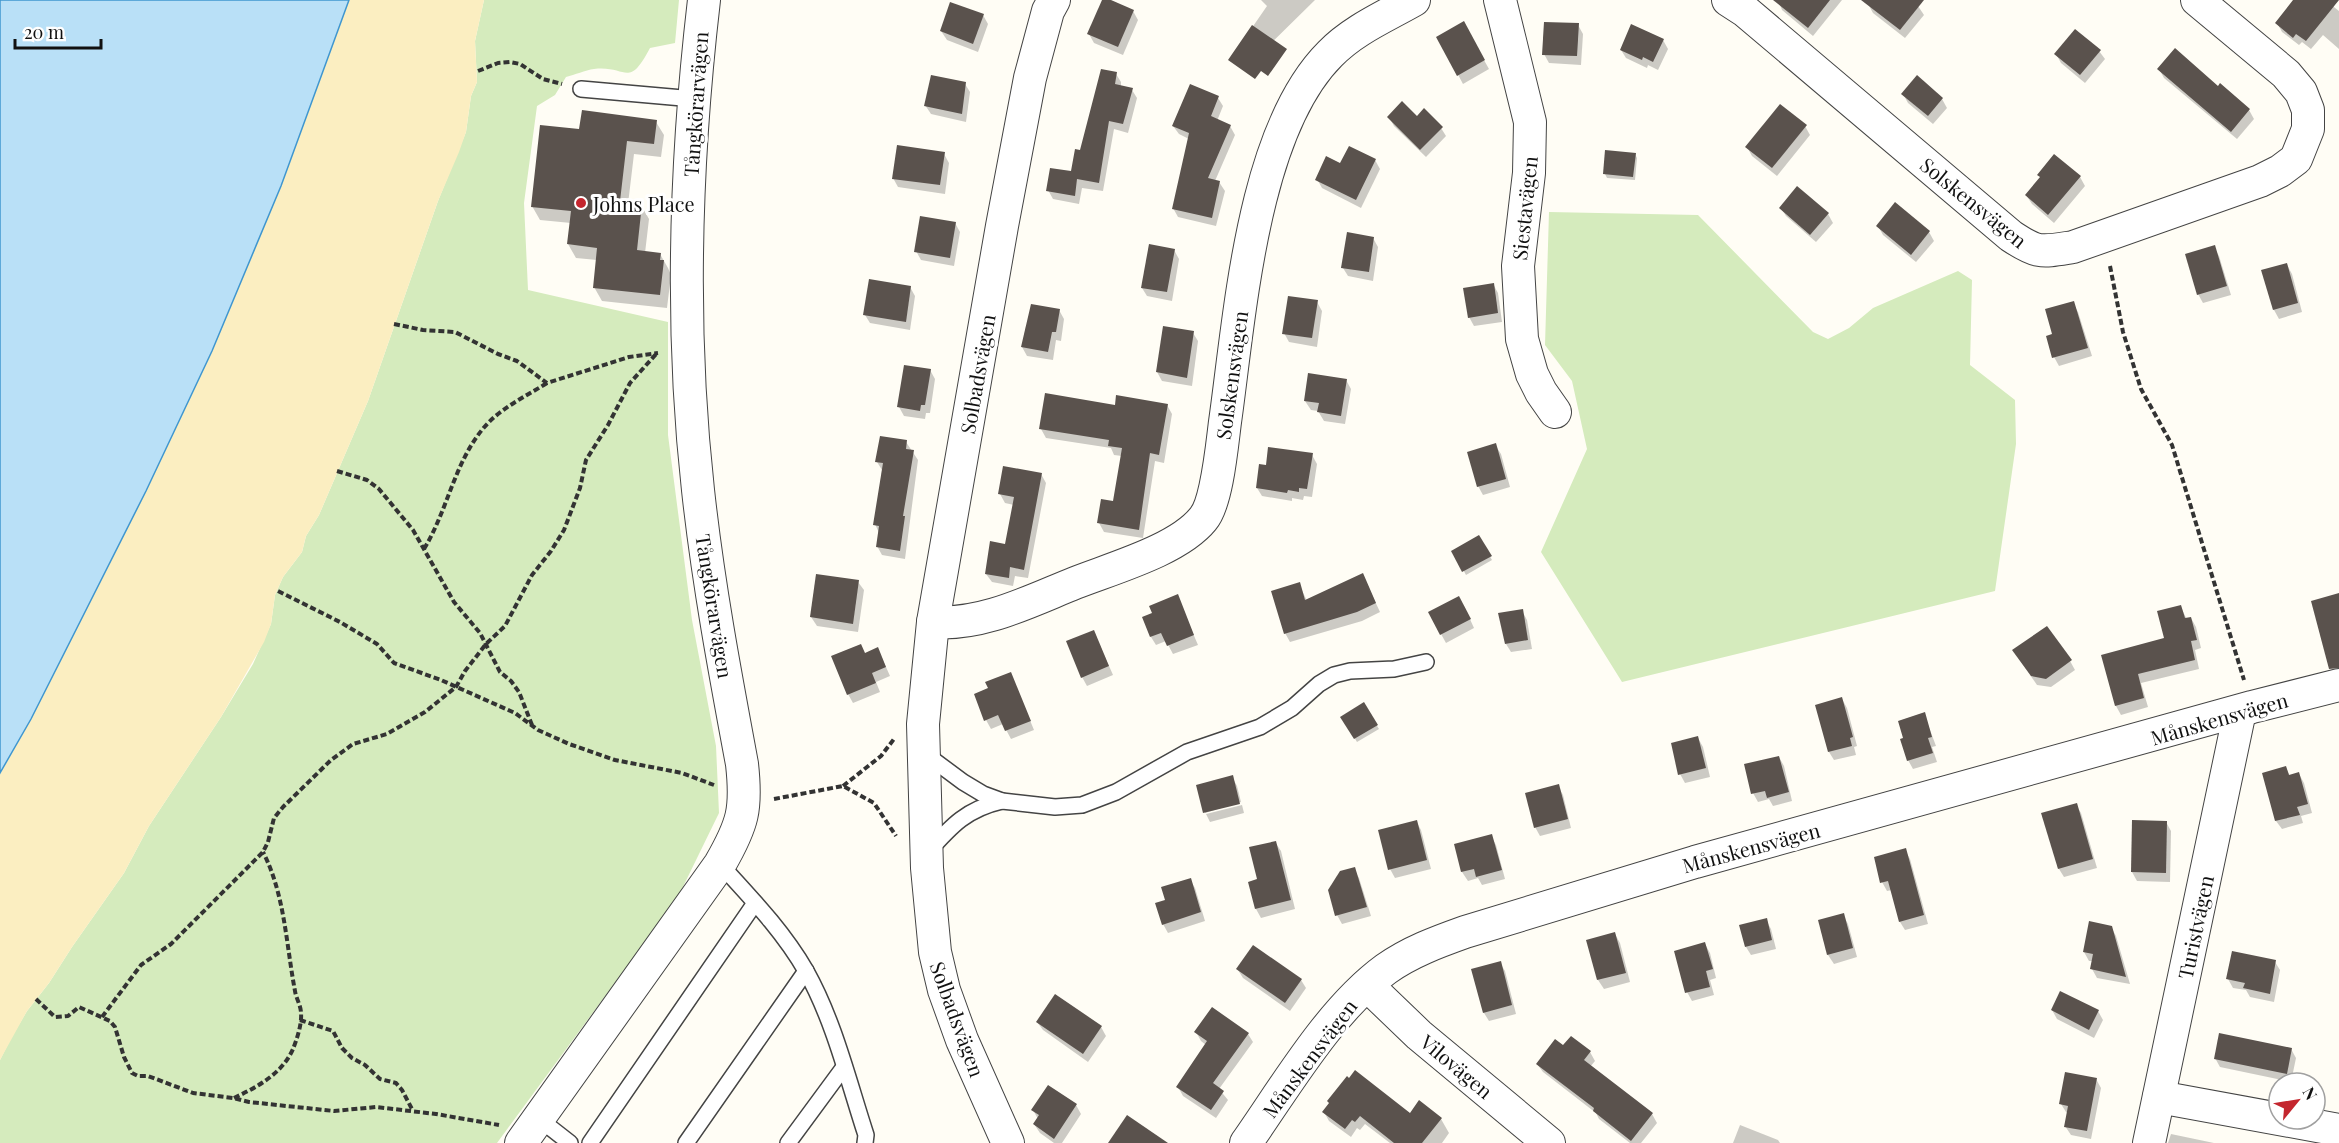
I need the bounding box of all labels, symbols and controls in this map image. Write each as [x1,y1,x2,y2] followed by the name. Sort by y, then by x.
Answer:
[15,12,100,50] scale bar
[24,20,64,44] text: 20 m
[676,30,714,178] street label: Tångkörarvägen
[1915,151,2033,253] street label: Solskensvägen
[1505,154,1543,261] street label: Siestavägen
[592,190,695,217] place label: Johns Place
[574,196,588,210] marker: Johns Place
[1209,309,1253,441] street label: Solskensvägen
[953,312,1001,436] street label: Solbadsvägen
[690,532,740,680] street label: Tångkörarvägen
[2147,685,2291,750] street label: Månskensvägen
[1679,816,1823,878] street label: Månskensvägen
[2171,873,2219,981] street label: Turistvägen
[925,957,991,1081] street label: Solbadsvägen
[1256,993,1362,1123] street label: Månskensvägen
[1415,1027,1499,1104] street label: Vilovägen
[2267,1071,2327,1131] north arrow
[2298,1083,2323,1104] text: N

